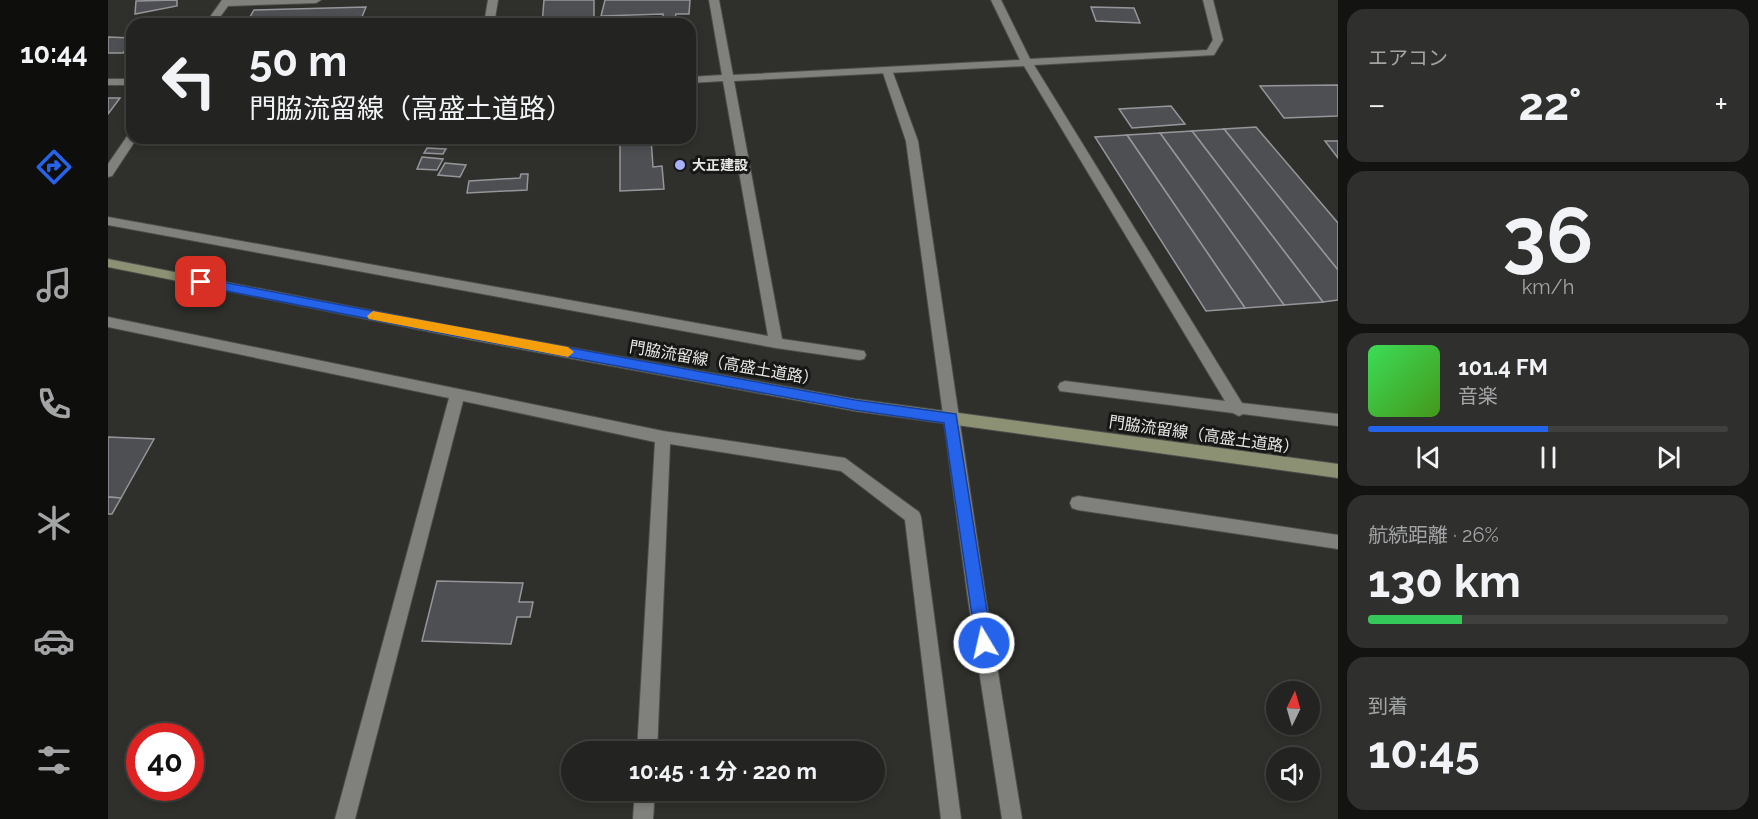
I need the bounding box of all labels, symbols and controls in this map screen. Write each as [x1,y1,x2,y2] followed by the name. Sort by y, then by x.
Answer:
[249,37,347,86] text: 50 m
[20,38,88,69] text: 10:44
[150,42,228,120] icon: left
[1368,46,1448,70] text: エアコン
[1518,78,1582,131] text: 22°
[1368,85,1386,124] text: −
[1714,85,1728,124] text: +
[249,93,573,124] text: 門脇流留線（高盛土道路）
[33,146,75,188] icon: directions
[692,157,748,173] place label: 大正建設
[673,158,687,172] marker: 大正建設
[1503,190,1593,281] text: 36
[175,256,226,307] pin
[33,264,75,306] icon: music
[184,265,217,298] icon: arrive
[1522,275,1574,299] text: km/h
[628,337,820,389] street label: 門脇流留線（高盛土道路）
[1458,354,1548,380] text: 101.4 FM
[33,383,75,425] icon: phone
[1458,384,1498,408] text: 音楽
[1108,412,1300,458] street label: 門脇流留線（高盛土道路）
[1412,441,1445,474] icon: previous
[1532,441,1565,474] icon: pause
[1652,441,1685,474] icon: next
[33,502,75,544] icon: climate
[1368,523,1499,547] text: 航続距離 · 26%
[1368,555,1521,608] text: 130 km
[952,611,1016,675] position arrow
[33,620,75,662] icon: car
[1266,681,1320,735] north arrow
[1266,681,1320,801] map controls
[1368,694,1408,718] text: 到着
[126,723,204,801] speed limit sign: 40
[1368,726,1480,779] text: 10:45
[33,739,75,781] icon: filters
[1266,747,1320,801] button: sound
[629,758,817,784] text: 10:45 · 1 分 · 220 m

